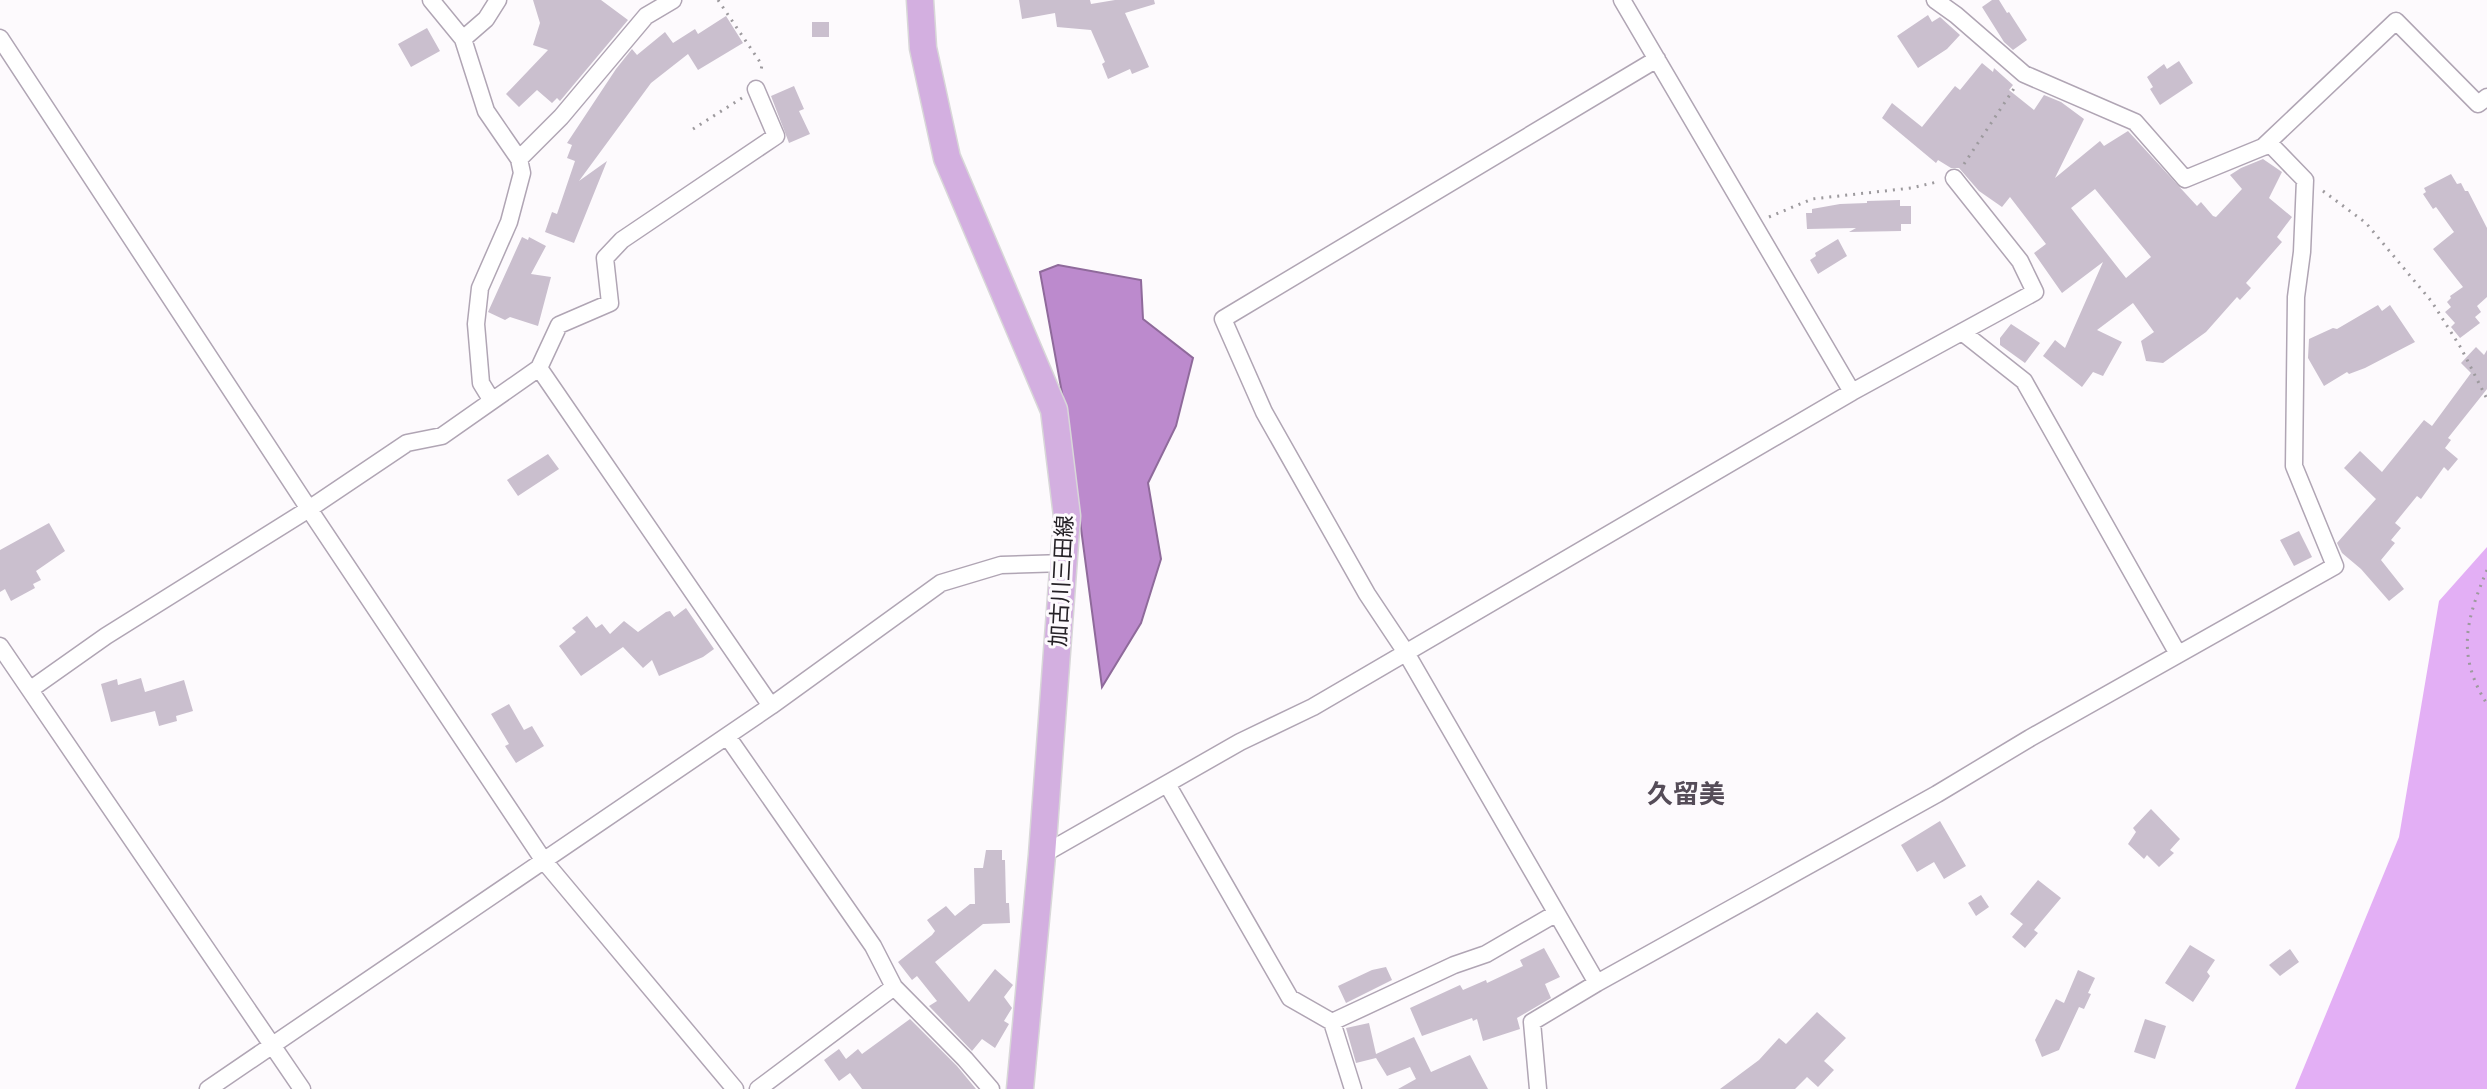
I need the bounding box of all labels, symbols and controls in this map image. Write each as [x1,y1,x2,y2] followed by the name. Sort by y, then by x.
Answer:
[1045,514,1077,648] street label: 加古川三田線
[1647,778,1725,809] district label: 久留美

